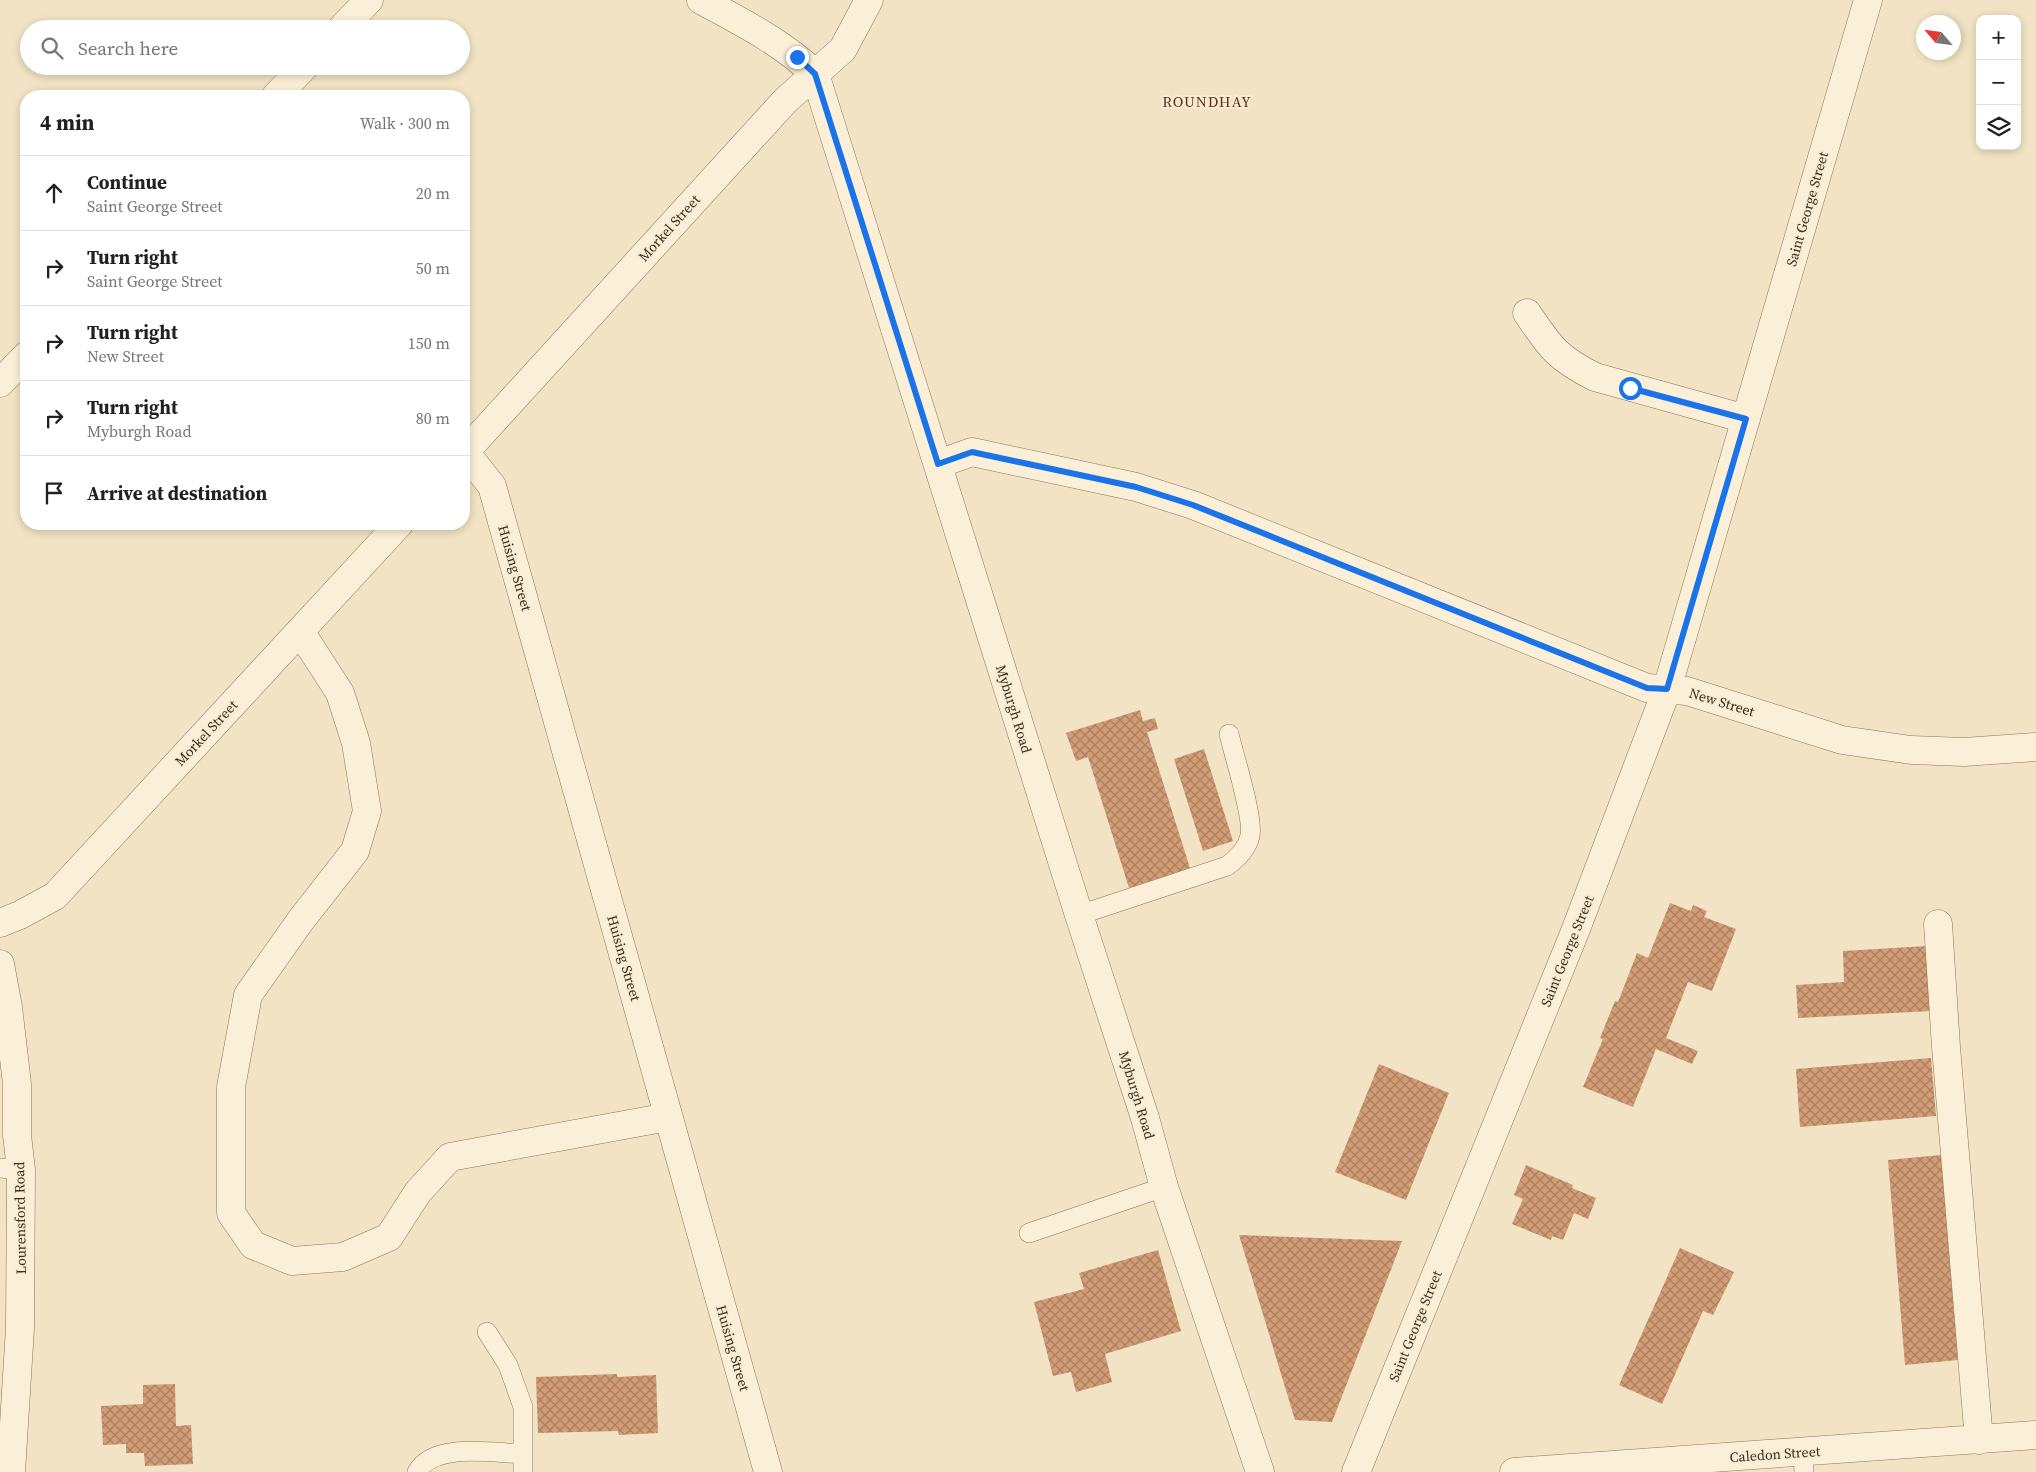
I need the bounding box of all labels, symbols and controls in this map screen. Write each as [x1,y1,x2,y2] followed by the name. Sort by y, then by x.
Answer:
[1916,15,1961,60] north arrow
[1976,15,2021,150] map controls
[1976,15,2021,60] button: +
[20,20,470,75] search box
[38,34,66,62] icon: search
[78,35,178,61] text: Search here
[786,46,809,69] route end
[1976,60,2021,105] button: −
[1162,91,1252,112] district label: ROUNDHAY
[1976,105,2021,150] button: layers
[40,108,95,137] text: 4 min
[360,112,450,134] text: Walk · 300 m
[1781,149,1833,269] street label: Saint George Street
[87,169,167,195] text: Continue
[40,179,68,207] icon: ahead
[416,182,450,204] text: 20 m
[634,190,705,266] street label: Morkel Street
[87,195,223,217] text: Saint George Street
[87,244,178,270] text: Turn right
[40,254,68,282] icon: right
[416,257,450,279] text: 50 m
[87,270,223,292] text: Saint George Street
[87,319,178,345] text: Turn right
[40,329,68,357] icon: right
[408,332,450,354] text: 150 m
[87,345,164,367] text: New Street
[1619,377,1642,400] route start
[87,394,178,420] text: Turn right
[40,404,68,432] icon: right
[416,407,450,429] text: 80 m
[87,420,192,442] text: Myburgh Road
[40,479,68,507] icon: arrive
[87,480,267,506] text: Arrive at destination
[493,523,537,614] street label: Huising Street
[991,662,1037,756] street label: Myburgh Road
[1687,683,1758,722] street label: New Street
[170,695,242,770] street label: Morkel Street
[1536,892,1599,1010] street label: Saint George Street
[602,913,646,1004] street label: Huising Street
[1114,1048,1160,1142] street label: Myburgh Road
[9,1161,31,1274] street label: Lourensford Road
[1384,1267,1447,1385] street label: Saint George Street
[711,1303,755,1394] street label: Huising Street
[1729,1441,1821,1467] street label: Caledon Street

